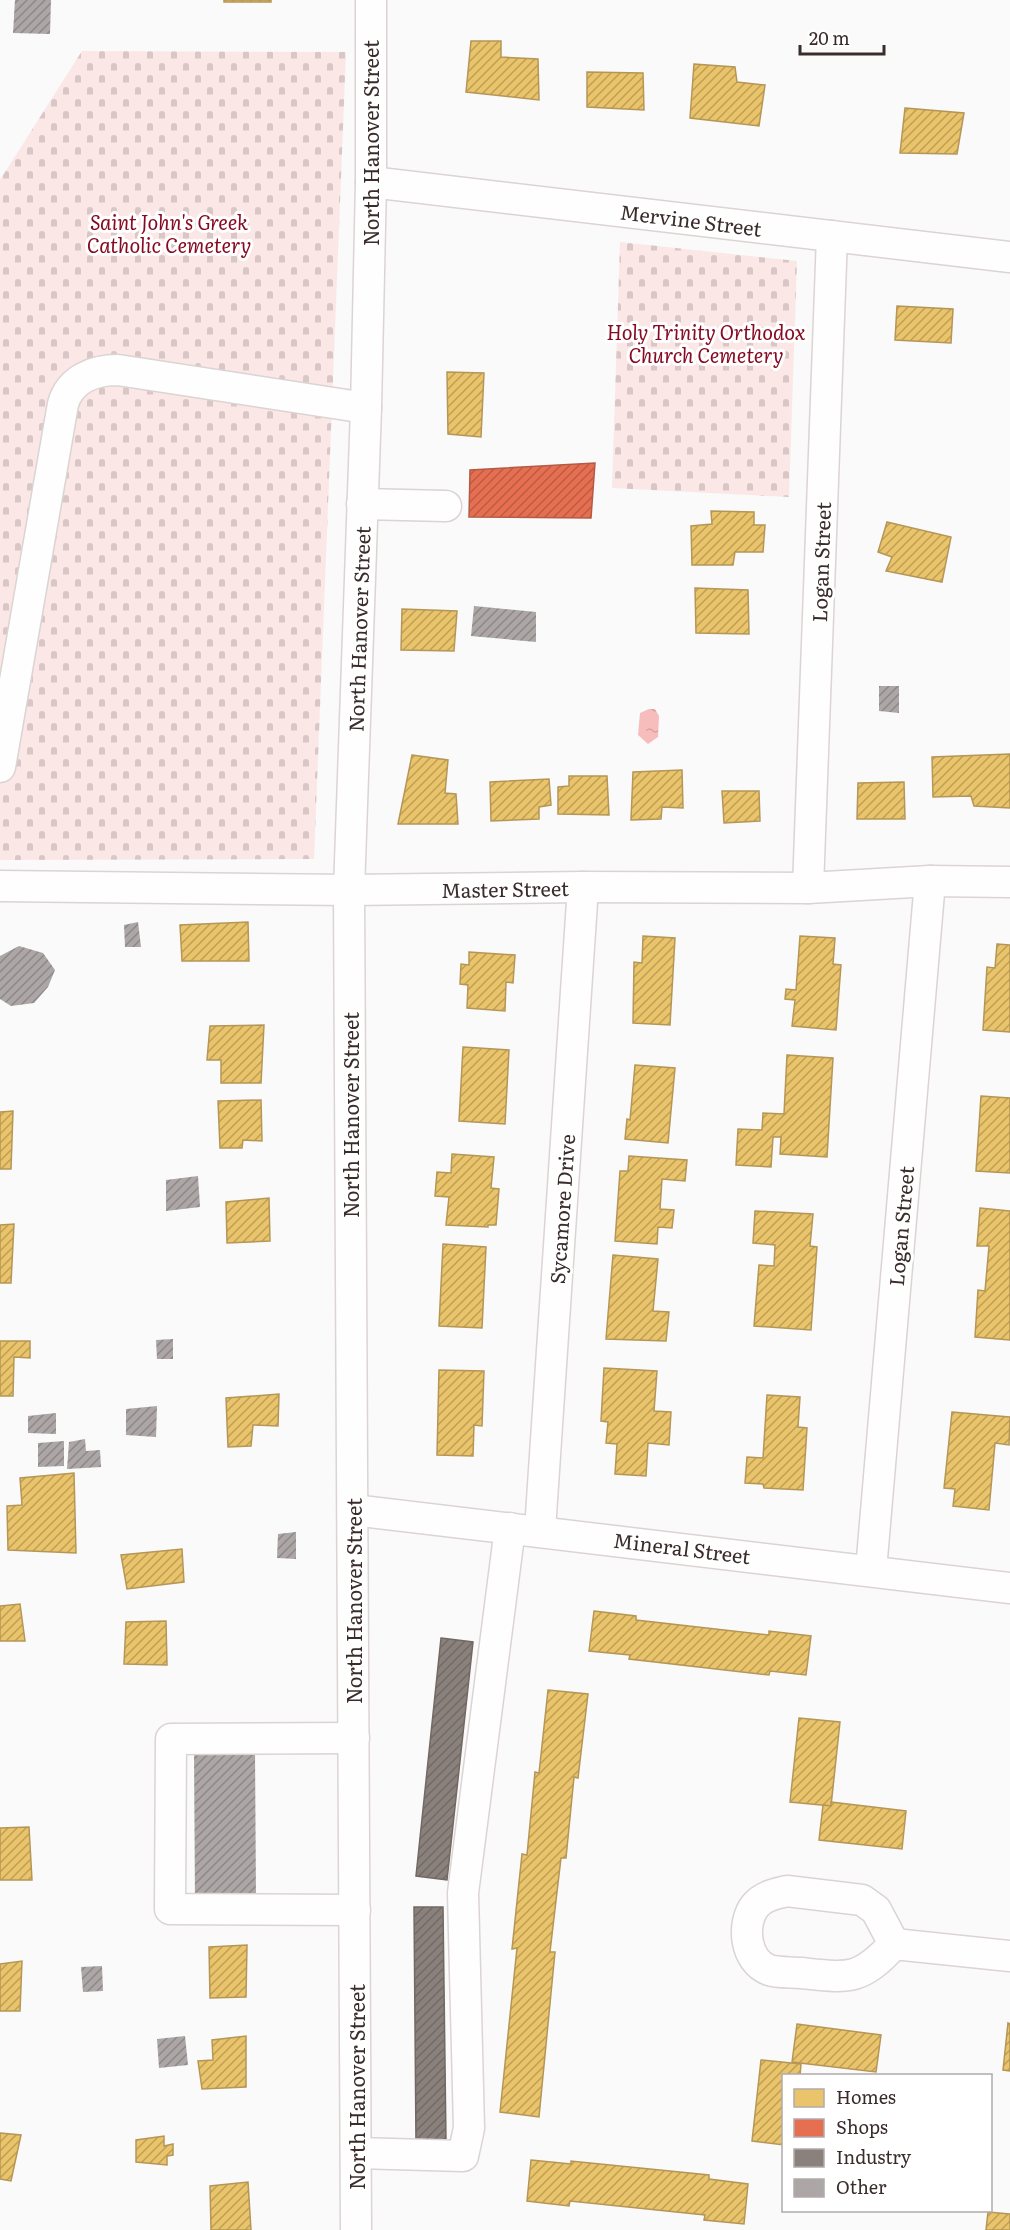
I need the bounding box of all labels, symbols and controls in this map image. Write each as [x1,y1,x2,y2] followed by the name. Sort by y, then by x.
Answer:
[800,18,884,56] scale bar
[809,24,850,51] text: 20 m
[355,40,385,246] street label: North Hanover Street
[618,195,764,243] street label: Mervine Street
[87,206,251,259] park label: Saint John's Greek Catholic Cemetery
[607,316,806,369] park label: Holy Trinity Orthodox Church Cemetery
[803,501,837,623] street label: Logan Street
[339,525,377,733] street label: North Hanover Street
[441,872,569,904] street label: Master Street
[335,1012,365,1218] street label: North Hanover Street
[541,1133,581,1285] street label: Sycamore Drive
[880,1165,920,1287] street label: Logan Street
[338,1498,368,1704] street label: North Hanover Street
[612,1524,752,1570] street label: Mineral Street
[341,1984,371,2190] street label: North Hanover Street
[782,2074,992,2212] legend
[836,2083,896,2110] text: Homes
[836,2113,888,2140] text: Shops
[836,2143,912,2170] text: Industry
[836,2173,887,2200] text: Other

